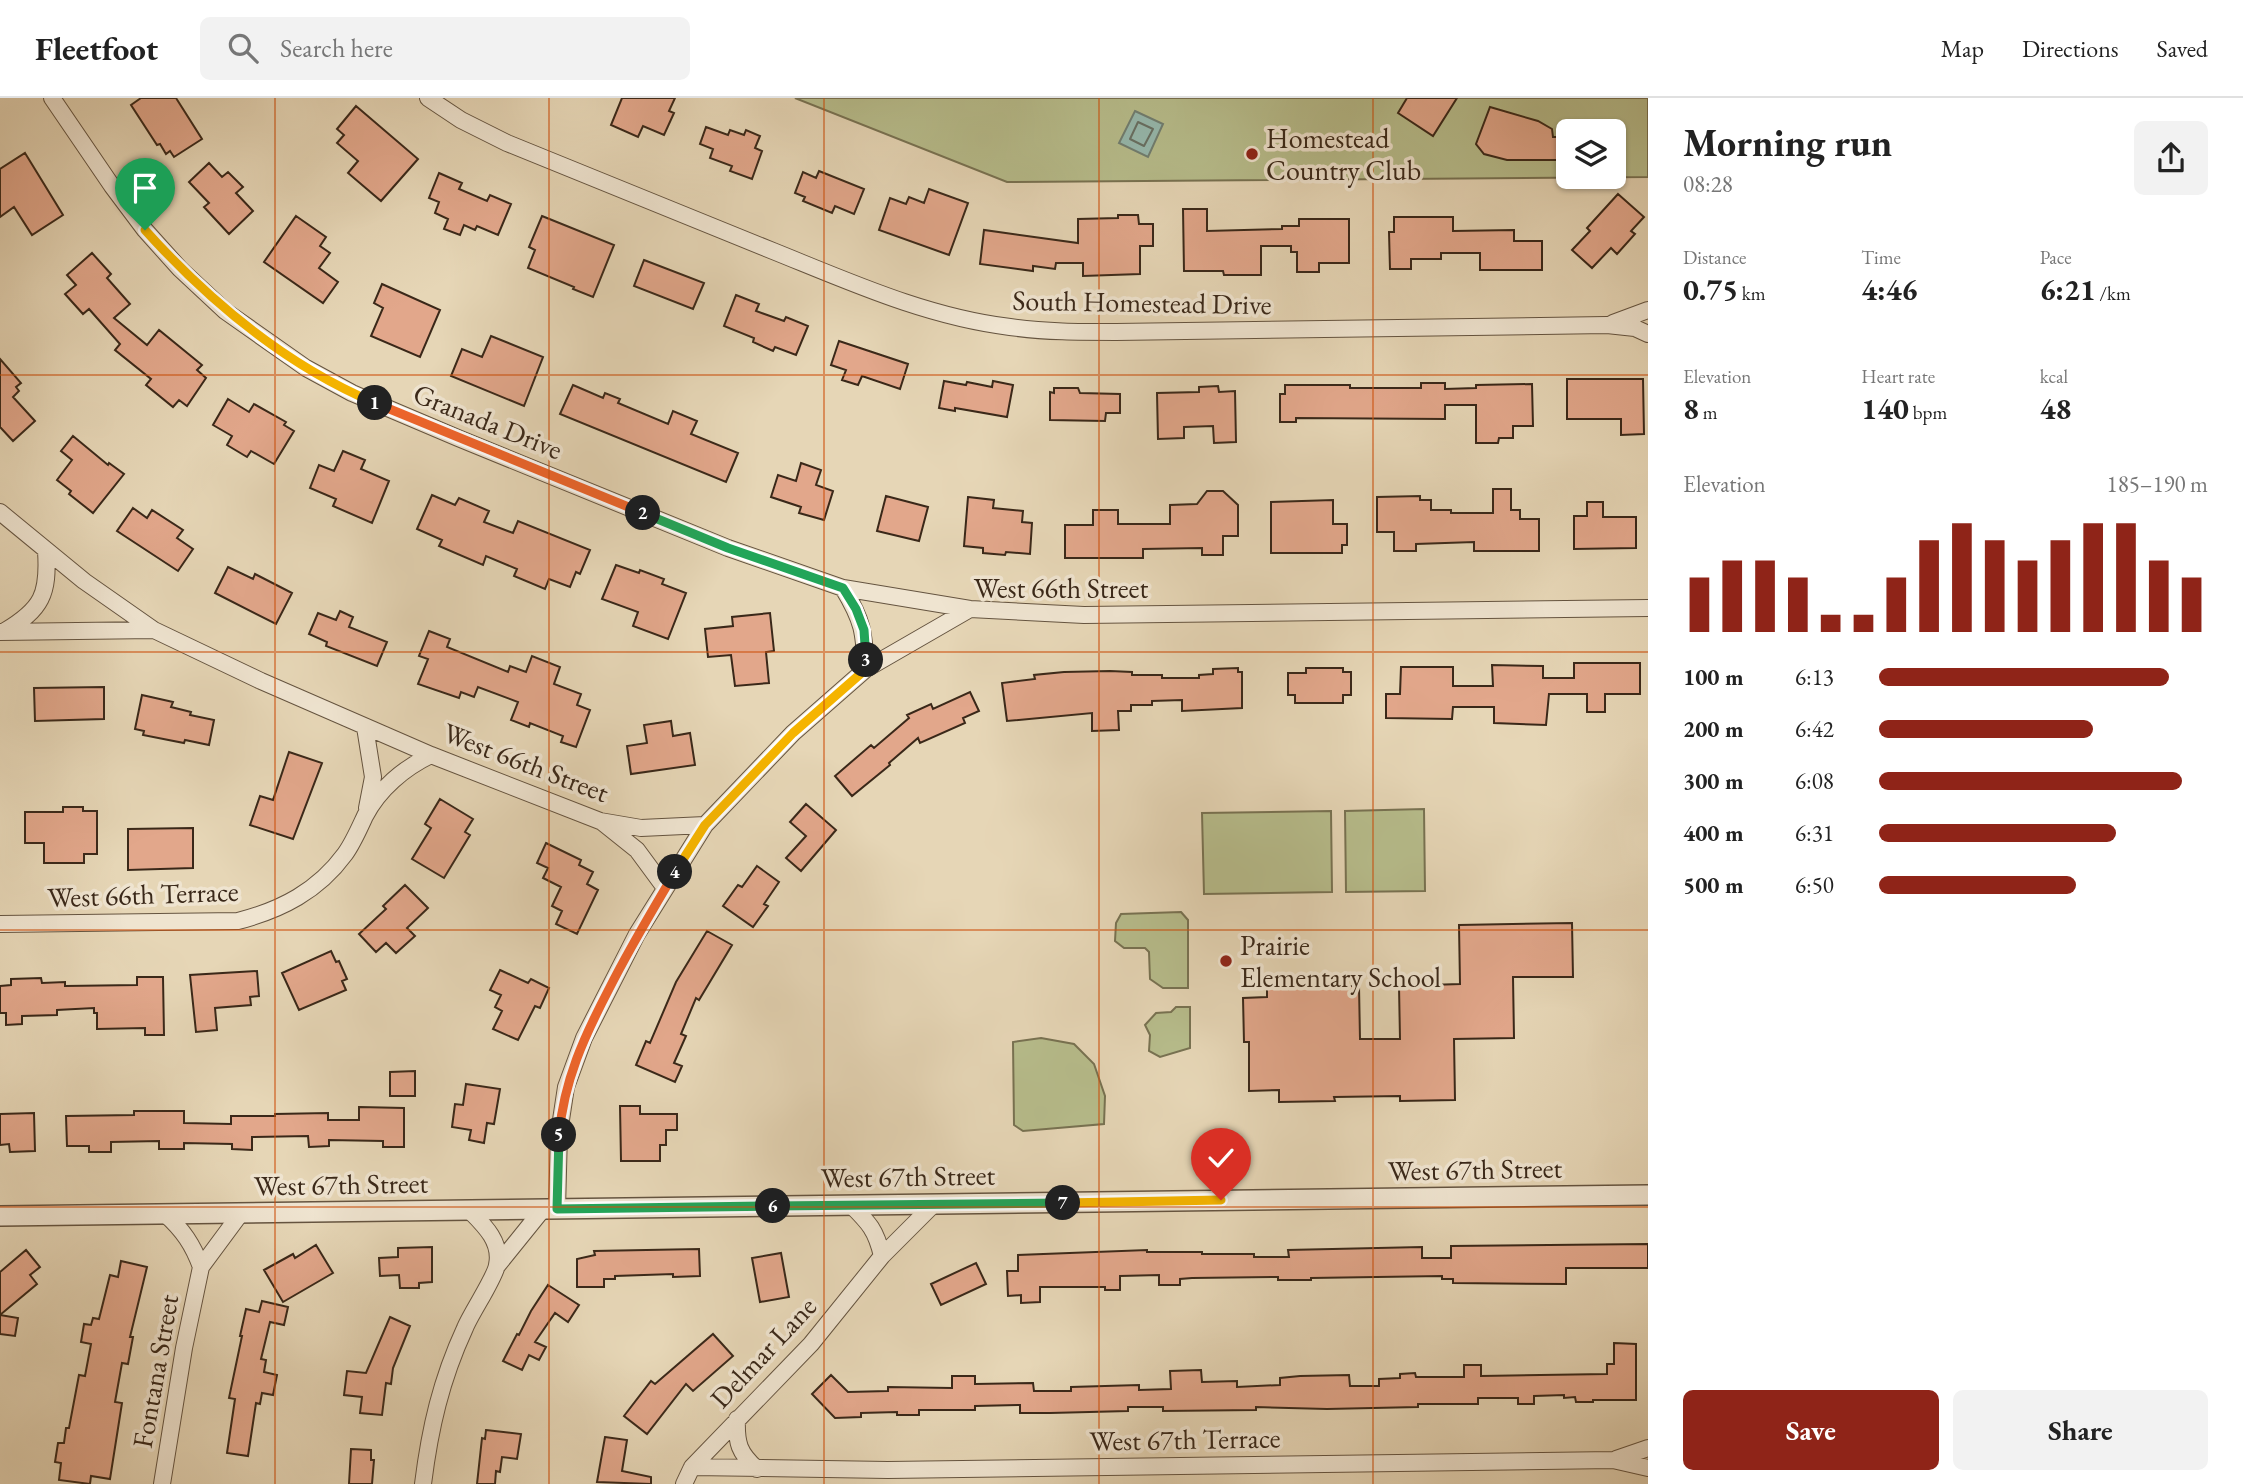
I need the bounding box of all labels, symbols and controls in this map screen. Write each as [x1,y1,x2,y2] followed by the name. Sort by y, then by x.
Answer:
[200,17,690,80] search box
[35,27,158,70] text: Fleetfoot
[224,29,262,67] icon: search
[280,31,393,65] text: Search here
[1941,33,1984,64] text: Map
[2022,33,2119,64] text: Directions
[2157,33,2208,64] text: Saved
[1683,118,1892,167] text: Morning run
[1556,119,1626,189] map controls
[1556,119,1626,189] button: layers
[1266,120,1421,188] place label: Homestead Country Club
[2134,121,2208,195] button: share
[1244,146,1260,162] marker: Homestead Country Club
[115,158,175,230] pin
[126,169,164,207] icon: arrive
[1683,169,1733,199] text: 08:28
[1683,245,1746,270] text: Distance
[1861,245,1901,270] text: Time
[2040,245,2072,270] text: Pace
[1683,270,1738,309] text: 0.75
[1861,270,1917,309] text: 4:46
[2040,270,2096,309] text: 6:21
[1738,281,1766,306] text: km
[2096,281,2131,306] text: /km
[1012,282,1272,322] street label: South Homestead Drive
[1683,364,1751,389] text: Elevation
[1861,364,1935,389] text: Heart rate
[2040,364,2068,389] text: kcal
[408,375,568,467] street label: Granada Drive
[358,386,392,420] pin: 1
[1683,389,1699,428] text: 8
[1861,389,1909,428] text: 140
[2040,389,2071,428] text: 48
[369,390,380,415] text: 1
[1699,400,1717,425] text: m
[1909,400,1947,425] text: bpm
[1683,469,1766,499] text: Elevation
[2107,469,2208,499] text: 185–190 m
[626,496,660,530] pin: 2
[637,500,648,525] text: 2
[974,570,1148,606] street label: West 66th Street
[848,642,884,678] pin: 3
[860,647,871,672] text: 3
[1683,662,1744,692] text: 100 m
[1795,662,1834,692] text: 6:13
[438,714,614,810] street label: West 66th Street
[1683,714,1744,744] text: 200 m
[1795,714,1834,744] text: 6:42
[1683,766,1744,796] text: 300 m
[1795,766,1834,796] text: 6:08
[1683,818,1744,848] text: 400 m
[1795,818,1834,848] text: 6:31
[658,854,692,890] pin: 4
[669,859,680,884] text: 4
[1683,870,1744,900] text: 500 m
[1795,870,1834,900] text: 6:50
[47,873,239,915] street label: West 66th Terrace
[1240,927,1441,995] place label: Prairie Elementary School
[1218,953,1234,969] marker: Prairie Elementary School
[542,1118,576,1152] pin: 5
[553,1122,564,1147] text: 5
[1191,1128,1251,1200] pin
[1202,1139,1240,1177] icon: check
[1387,1149,1563,1189] street label: West 67th Street
[820,1156,996,1196] street label: West 67th Street
[253,1164,429,1204] street label: West 67th Street
[1046,1186,1080,1220] pin: 7
[756,1188,790,1224] pin: 6
[1057,1190,1068,1215] text: 7
[767,1193,778,1218] text: 6
[702,1289,824,1415] street label: Delmar Lane
[124,1291,186,1451] street label: Fontana Street
[1683,1390,1939,1470] button: Save
[1953,1390,2208,1470] button: Share
[1089,1419,1281,1459] street label: West 67th Terrace

